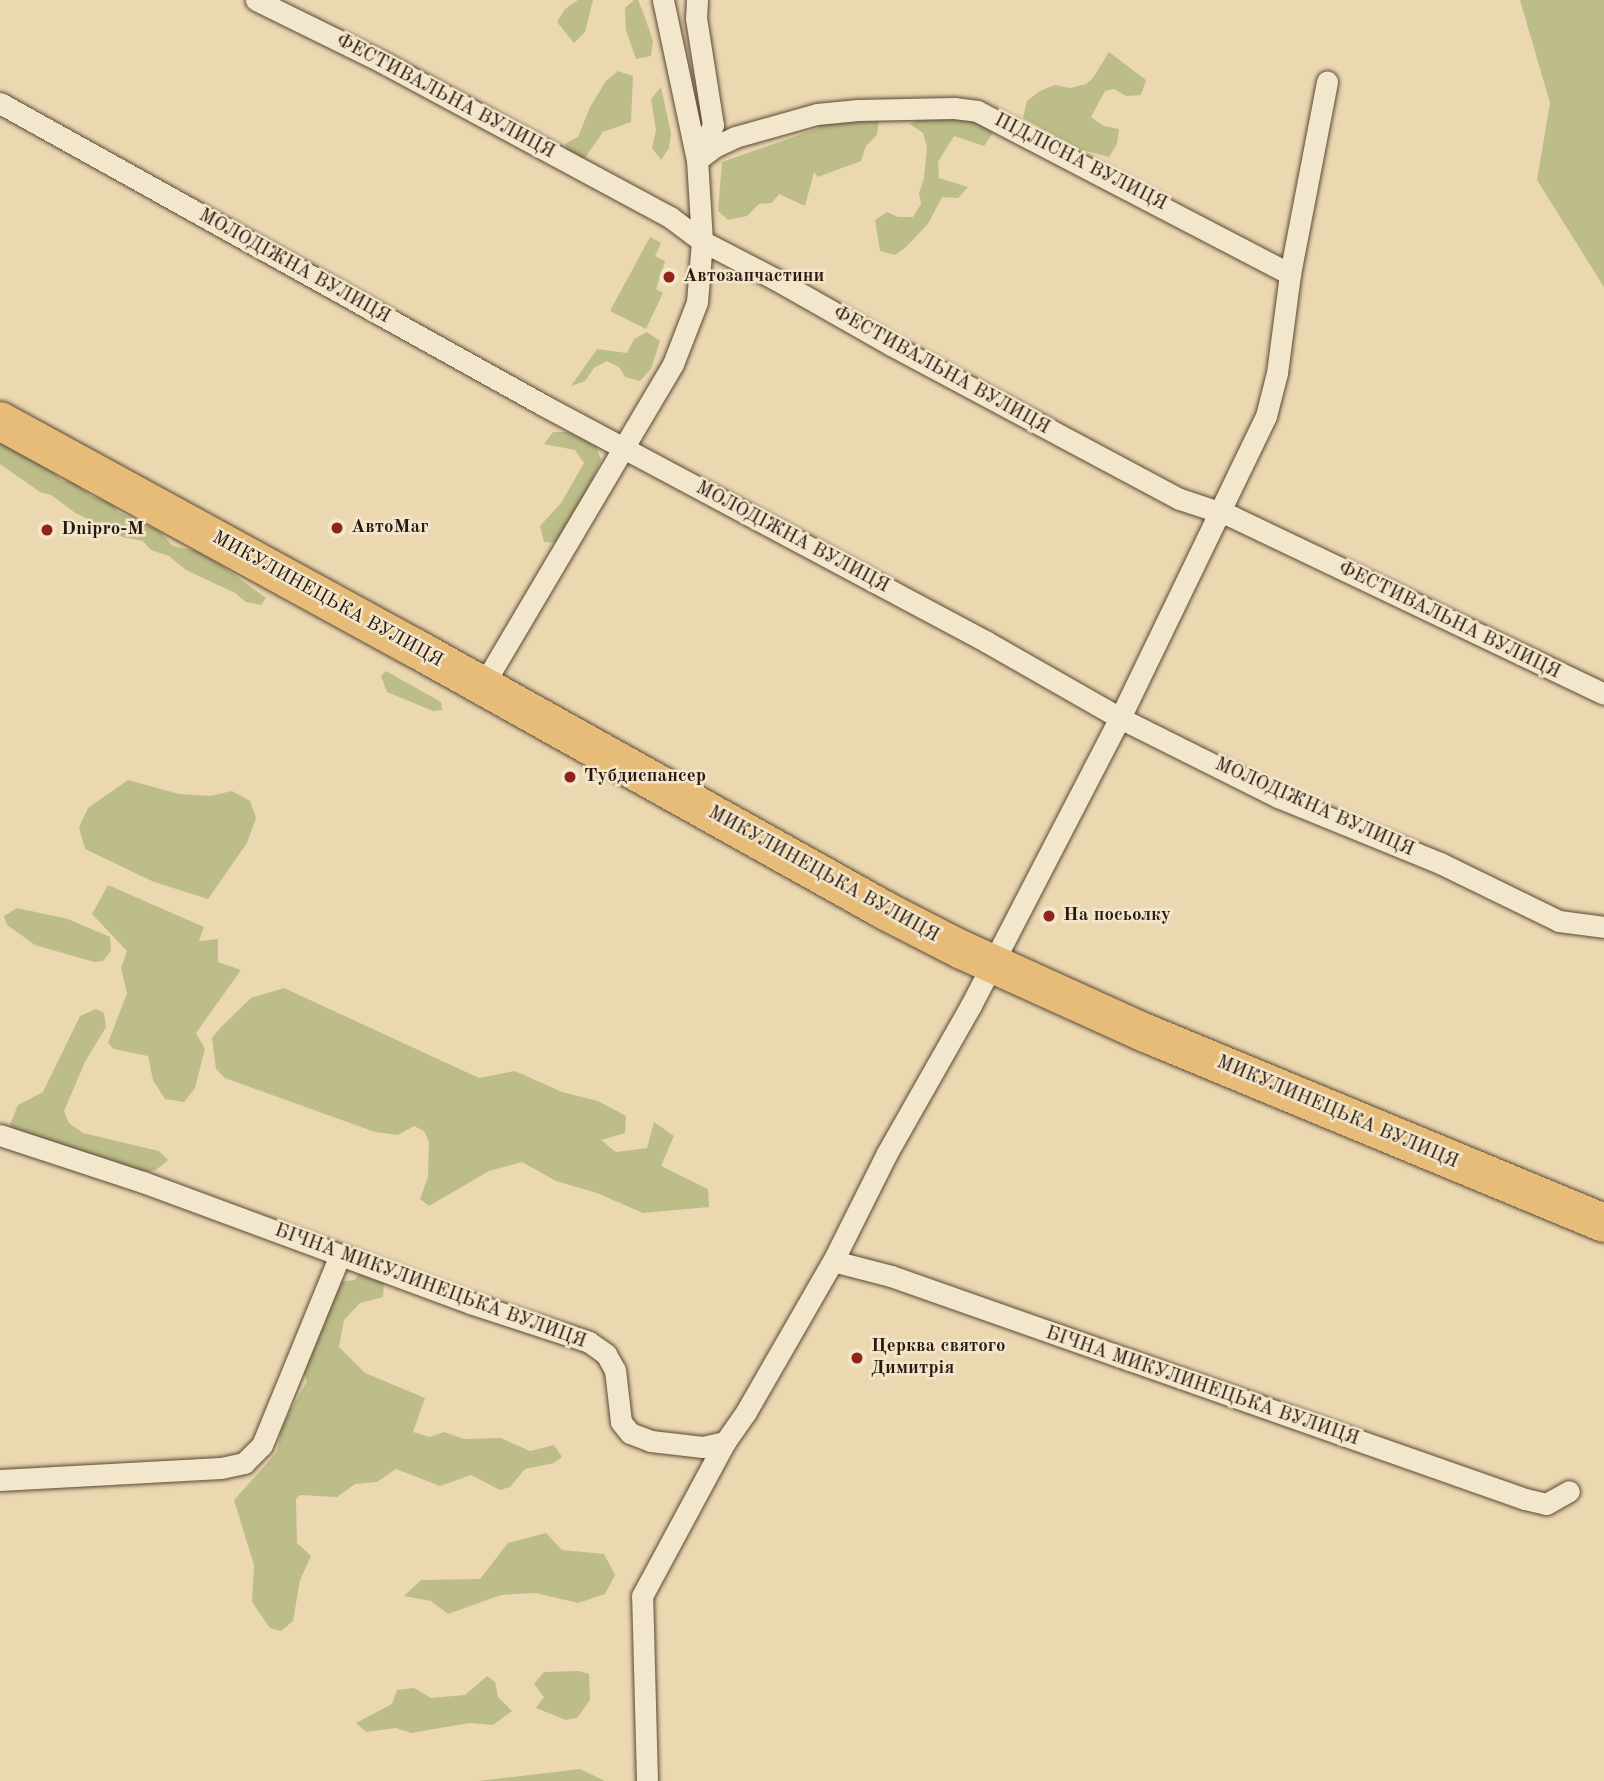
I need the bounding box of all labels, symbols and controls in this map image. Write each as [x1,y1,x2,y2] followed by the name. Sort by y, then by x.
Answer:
[332,30,558,164] street label: ФЕСТИВАЛЬНА ВУЛИЦЯ
[990,110,1170,216] street label: ПІДЛІСНА ВУЛИЦЯ
[194,205,394,329] street label: МОЛОДІЖНА ВУЛИЦЯ
[683,266,824,288] place label: Автозапчастини
[661,269,677,285] marker: Автозапчастини
[829,302,1053,440] street label: ФЕСТИВАЛЬНА ВУЛИЦЯ
[691,477,893,599] street label: МОЛОДІЖНА ВУЛИЦЯ
[351,517,429,539] place label: АвтоМаг
[61,519,144,541] place label: Dnipro-M
[329,520,345,536] marker: АвтоМаг
[39,522,55,538] marker: Dnipro-M
[208,527,446,673] street label: МИКУЛИНЕЦЬКА ВУЛИЦЯ
[1334,557,1564,685] street label: ФЕСТИВАЛЬНА ВУЛИЦЯ
[1211,754,1417,862] street label: МОЛОДІЖНА ВУЛИЦЯ
[584,766,706,788] place label: Тубдиспансер
[562,769,578,785] marker: Тубдиспансер
[704,802,942,948] street label: МИКУЛИНЕЦЬКА ВУЛИЦЯ
[1063,905,1171,927] place label: На посьолку
[1041,908,1057,924] marker: На посьолку
[1213,1052,1461,1174] street label: МИКУЛИНЕЦЬКА ВУЛИЦЯ
[271,1220,589,1354] street label: БІЧНА МИКУЛИНЕЦЬКА ВУЛИЦЯ
[1042,1322,1362,1452] street label: БІЧНА МИКУЛИНЕЦЬКА ВУЛИЦЯ
[871,1336,1006,1380] place label: Церква святого Димитрія
[849,1350,865,1366] marker: Церква святого Димитрія

